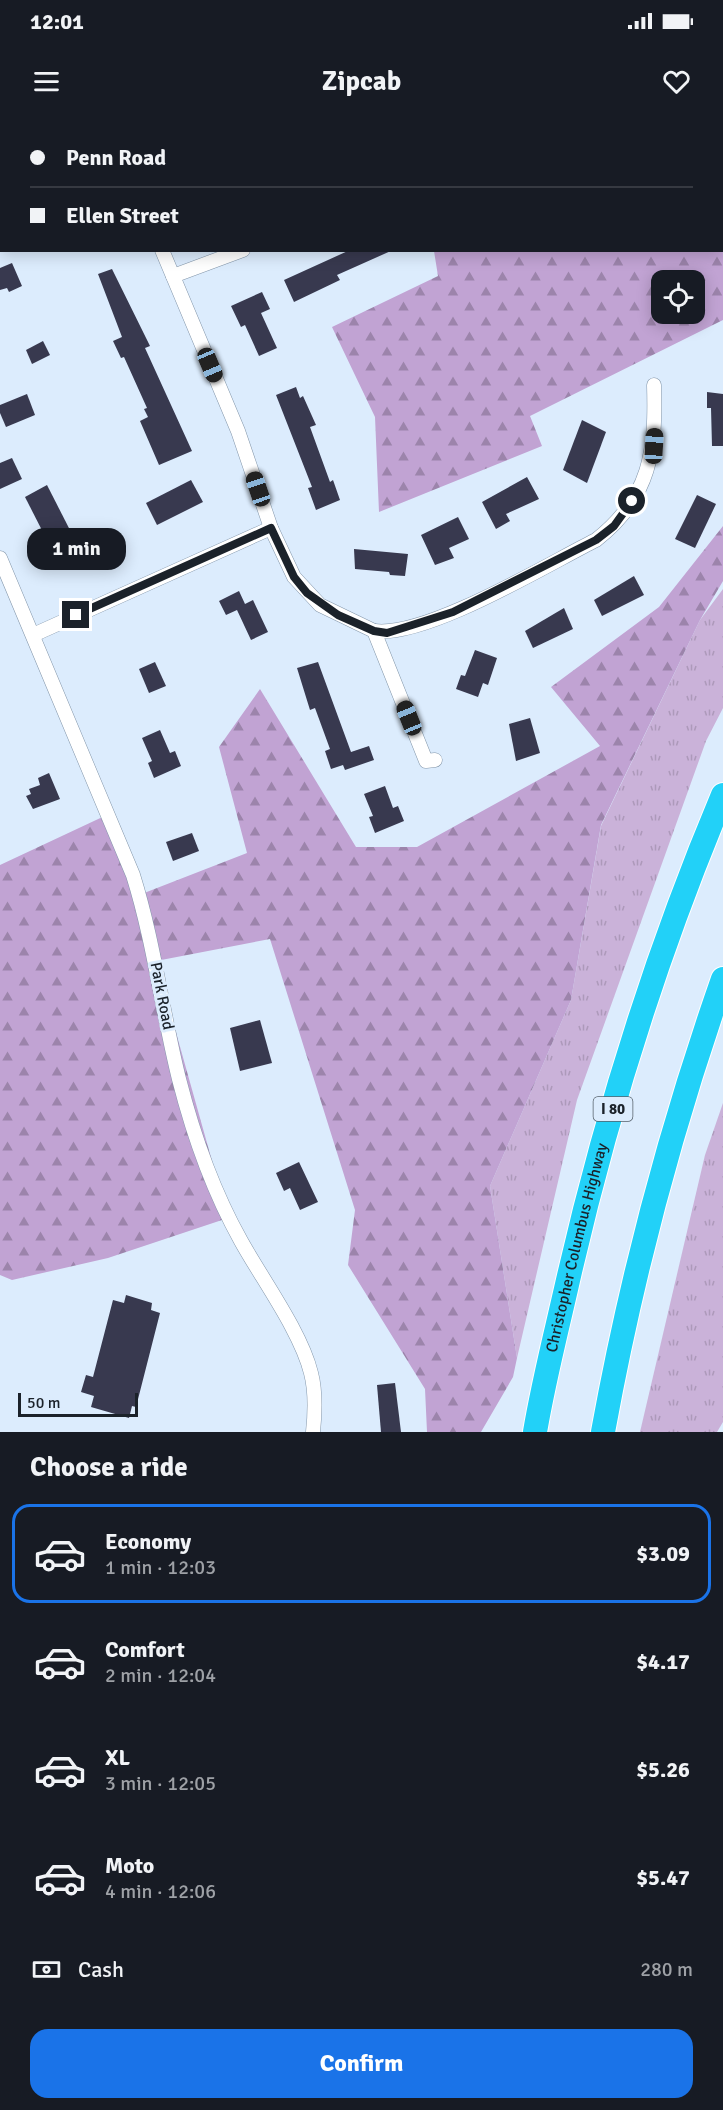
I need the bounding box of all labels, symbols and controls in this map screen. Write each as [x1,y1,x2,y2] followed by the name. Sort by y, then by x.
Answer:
[30,8,84,35] text: 12:01
[30,65,63,98] icon: menu
[322,65,401,98] text: Zipcab
[660,65,693,98] icon: heart
[66,144,166,171] text: Penn Road
[66,202,179,229] text: Ellen Street
[651,270,705,324] map controls
[651,270,705,324] button: locate
[195,345,225,385] car
[644,428,664,464] car
[244,469,272,509] car
[618,487,645,514] route start
[26,528,125,570] callout: 1 min
[52,536,101,561] text: 1 min
[62,601,89,628] route end
[394,698,424,738] car
[146,960,178,1032] street label: Park Road
[594,1097,632,1121] road number: I 80
[542,1140,612,1354] street label: Christopher Columbus Highway
[18,1390,138,1418] scale bar
[27,1393,61,1413] text: 50 m
[30,1451,188,1484] text: Choose a ride
[33,1527,87,1581] icon: car
[105,1528,191,1555] text: Economy
[636,1540,690,1567] text: $3.09
[105,1555,216,1580] text: 1 min · 12:03
[33,1635,87,1689] icon: car
[105,1636,185,1663] text: Comfort
[636,1648,690,1675] text: $4.17
[105,1663,216,1688] text: 2 min · 12:04
[33,1743,87,1797] icon: car
[105,1744,130,1771] text: XL
[636,1756,690,1783] text: $5.26
[105,1771,216,1796] text: 3 min · 12:05
[33,1851,87,1905] icon: car
[105,1852,154,1879] text: Moto
[636,1864,690,1891] text: $5.47
[105,1879,216,1904] text: 4 min · 12:06
[30,1953,63,1986] icon: cash
[78,1956,124,1983] text: Cash
[640,1957,693,1982] text: 280 m
[30,2029,693,2098] button: Confirm

